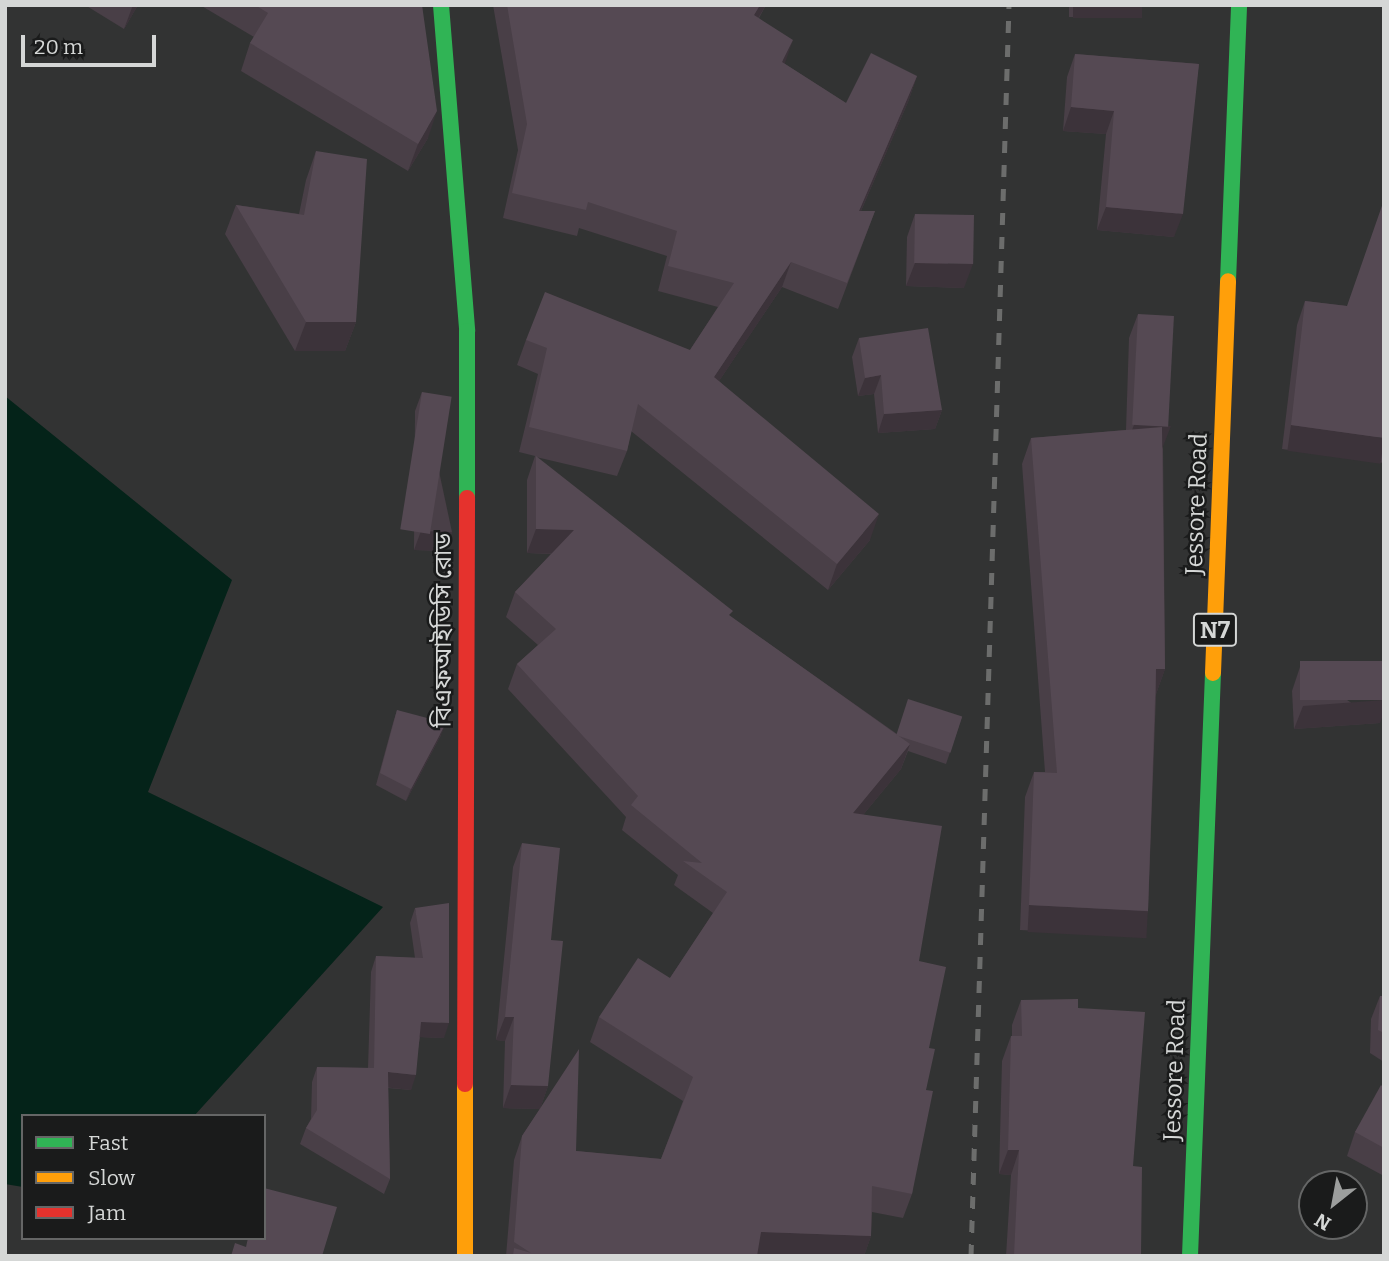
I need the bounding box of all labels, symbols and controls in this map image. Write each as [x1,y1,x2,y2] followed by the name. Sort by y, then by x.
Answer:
[24,21,159,65] scale bar
[34,34,83,60] text: 20 m
[1180,433,1214,575] street label: Jessore Road
[430,533,458,727] street label: বিএফআইডিসি রোড
[1192,610,1238,650] road number: N7
[1158,999,1192,1141] street label: Jessore Road
[21,1114,266,1240] legend
[88,1130,128,1156] text: Fast
[88,1165,135,1191] text: Slow
[1298,1170,1368,1240] north arrow
[88,1200,126,1226] text: Jam
[1311,1208,1335,1235] text: N

